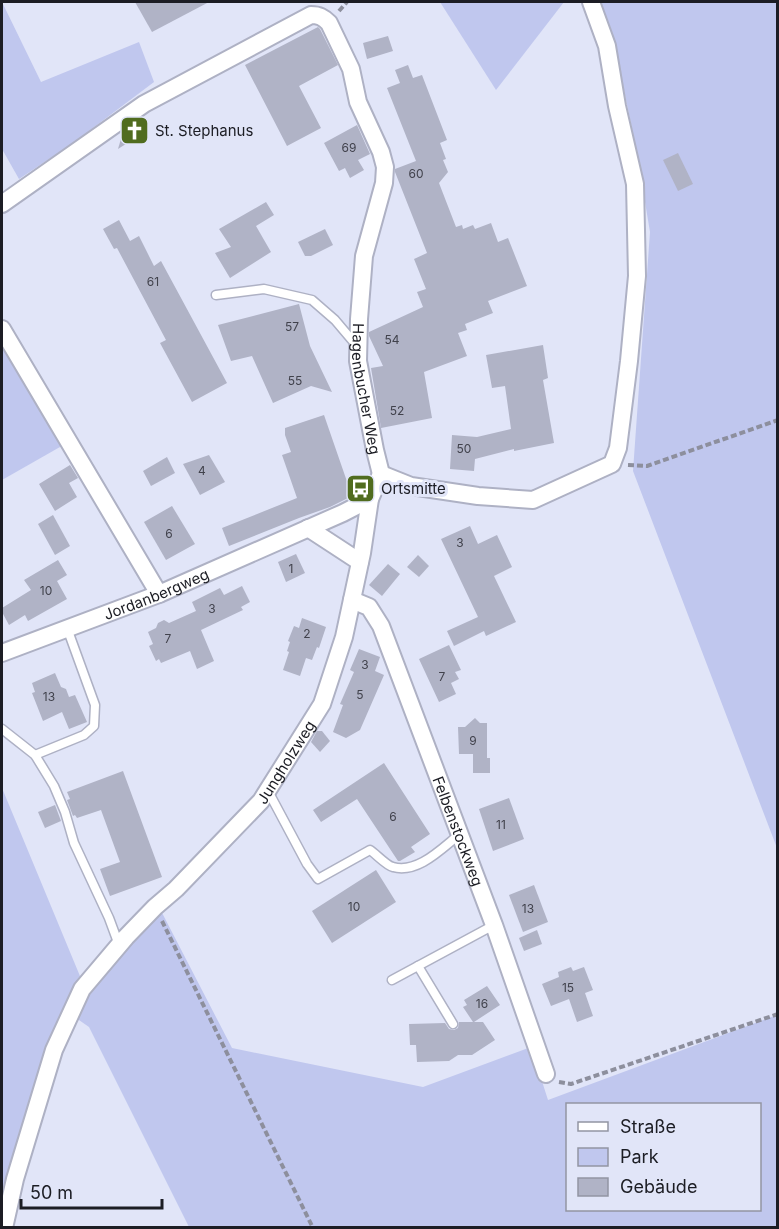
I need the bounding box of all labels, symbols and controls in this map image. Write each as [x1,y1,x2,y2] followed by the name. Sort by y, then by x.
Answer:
[118,114,150,146] church icon: St. Stephanus
[155,121,253,140] place label: St. Stephanus
[342,140,356,155] house number: 69
[408,166,424,181] house number: 60
[147,274,159,289] house number: 61
[285,319,299,334] house number: 57
[349,323,385,456] street label: Hagenbucher Weg
[384,332,400,347] house number: 54
[288,373,302,388] house number: 55
[390,403,404,418] house number: 52
[457,441,471,456] house number: 50
[198,463,206,478] house number: 4
[344,472,376,504] bus stop icon: Ortsmitte
[381,479,446,498] place label: Ortsmitte
[165,526,173,541] house number: 6
[456,535,464,550] house number: 3
[289,561,293,576] house number: 1
[101,564,212,624] street label: Jordanbergweg
[40,583,52,598] house number: 10
[208,601,216,616] house number: 3
[303,626,311,641] house number: 2
[165,631,172,646] house number: 7
[361,657,369,672] house number: 3
[439,669,446,684] house number: 7
[356,687,364,702] house number: 5
[43,689,55,704] house number: 13
[252,717,319,807] street label: Jungholzweg
[469,733,477,748] house number: 9
[429,773,488,889] street label: Felbenstockweg
[389,809,397,824] house number: 6
[496,817,506,832] house number: 11
[348,899,360,914] house number: 10
[522,901,534,916] house number: 13
[562,980,574,995] house number: 15
[476,996,488,1011] house number: 16
[566,1103,761,1211] legend
[620,1116,676,1137] text: Straße
[620,1146,659,1167] text: Park
[21,1172,162,1210] scale bar
[620,1176,697,1197] text: Gebäude
[30,1182,73,1203] text: 50 m

